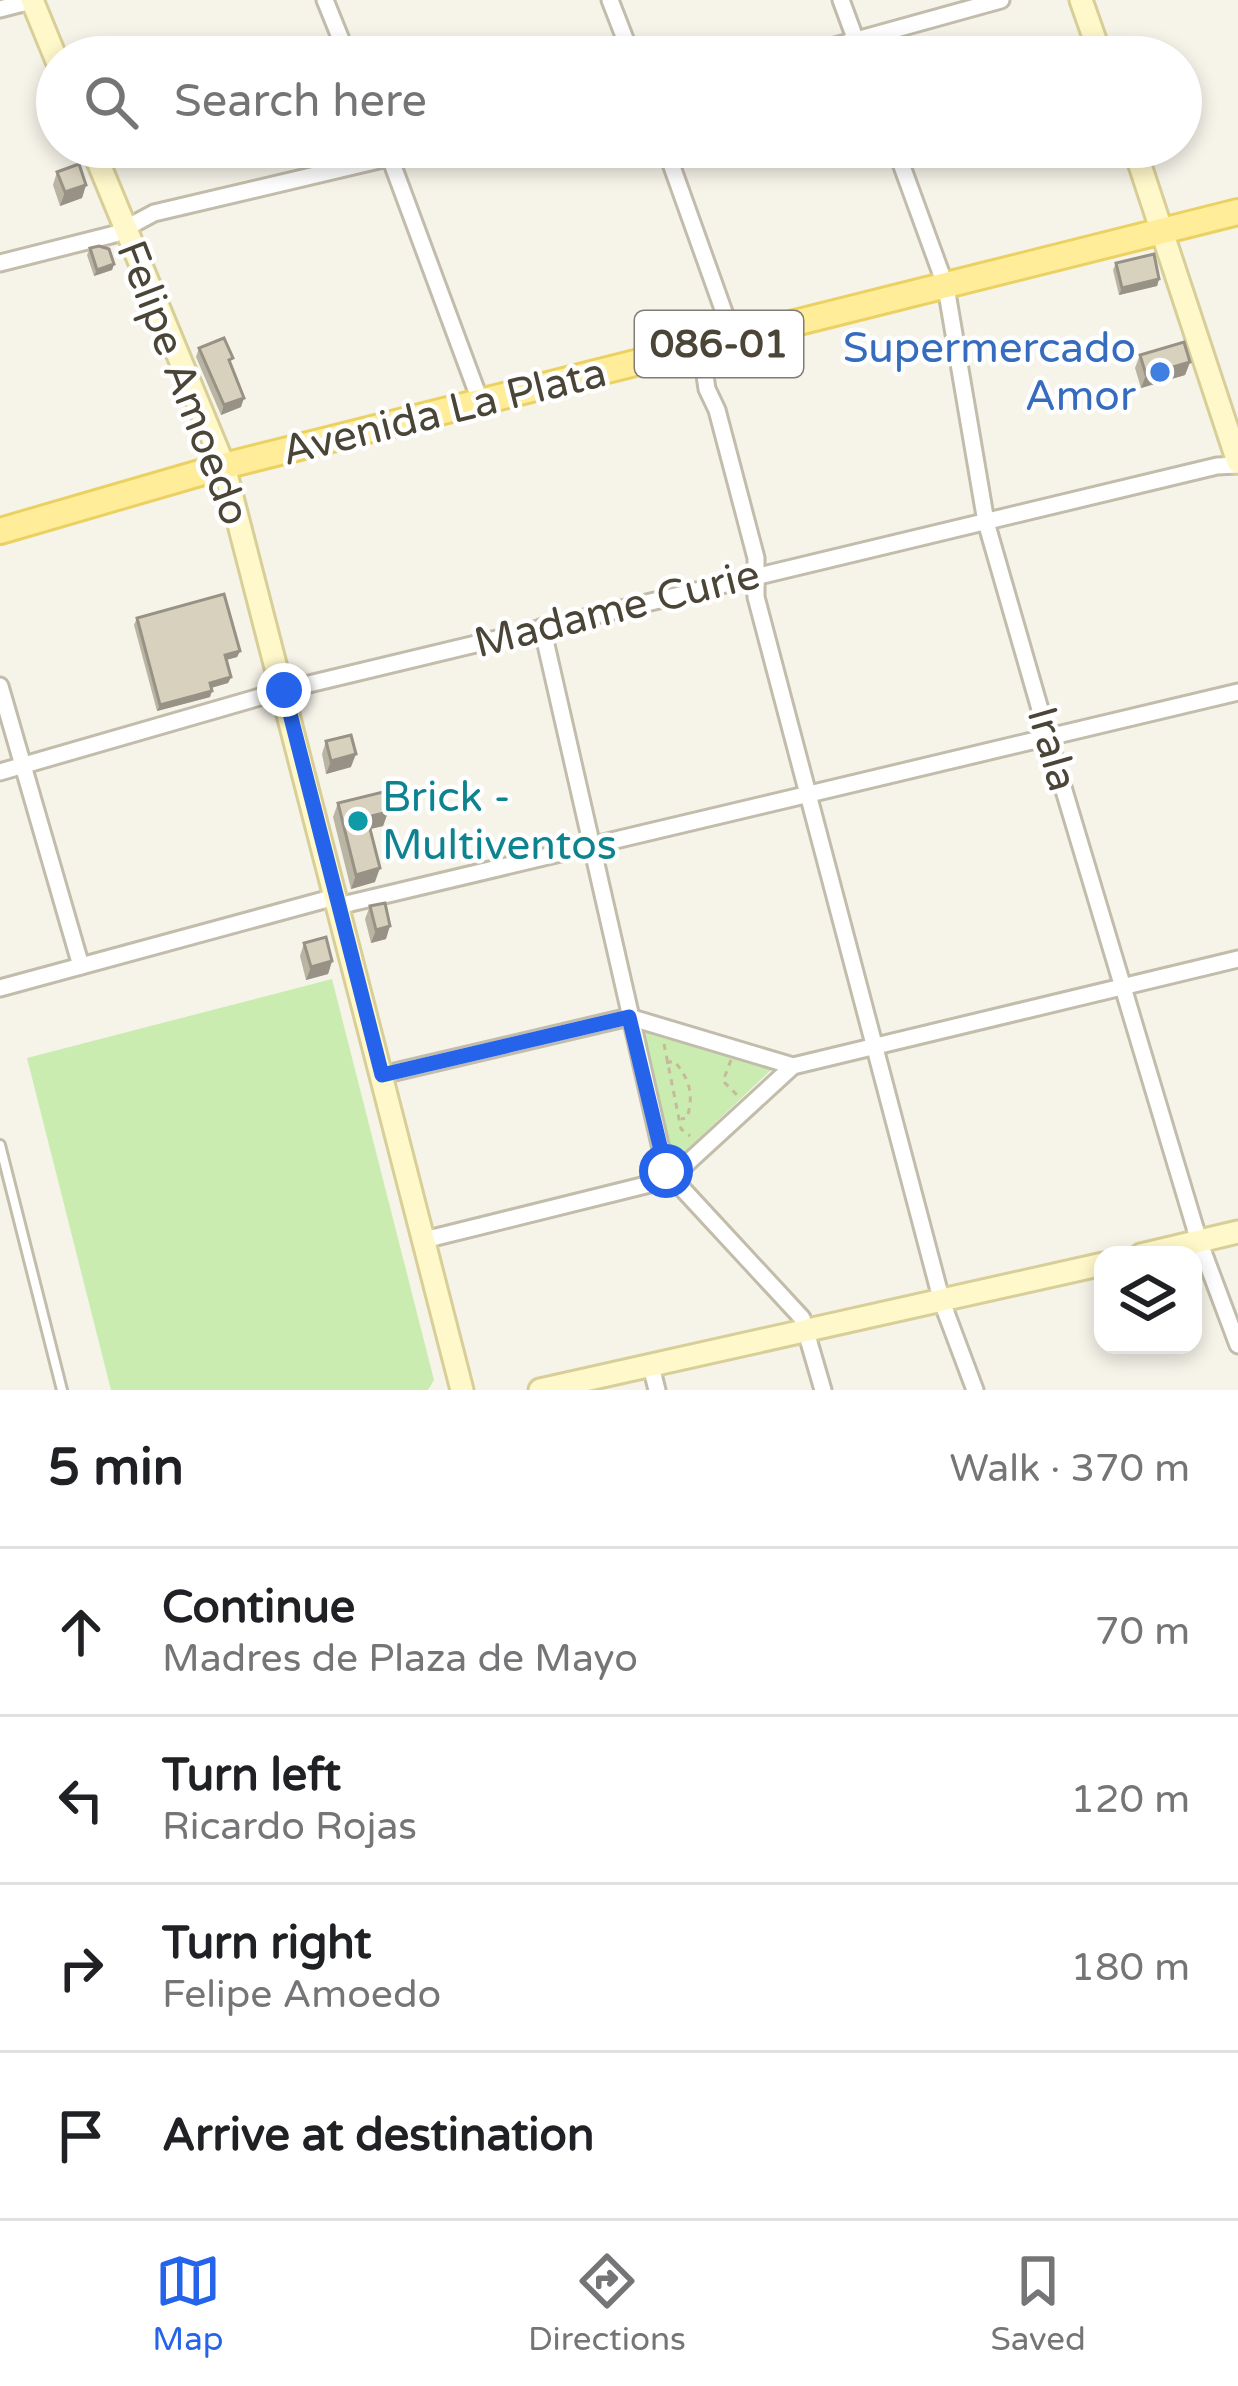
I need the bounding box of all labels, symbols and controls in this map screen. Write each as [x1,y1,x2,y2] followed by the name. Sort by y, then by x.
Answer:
[36,36,1202,168] search box
[78,69,144,135] icon: search
[174,75,427,129] text: Search here
[105,233,261,533] street label: Felipe Amoedo
[635,311,803,377] road number: 086-01
[843,323,1136,422] place label: Supermercado Amor
[277,347,611,477] street label: Avenida La Plata
[1147,359,1173,385] marker: Supermercado Amor
[469,549,765,669] street label: Madame Curie
[257,663,311,717] route end
[1016,701,1088,797] street label: Irala
[382,772,617,871] place label: Brick - Multiventos
[345,808,371,834] marker: Brick - Multiventos
[639,1144,693,1198] route start
[1094,1246,1202,1354] map controls
[1094,1246,1202,1354] button: layers
[48,1437,184,1499] text: 5 min
[949,1445,1190,1492] text: Walk · 370 m
[162,1581,355,1635] text: Continue
[48,1599,114,1665] icon: ahead
[1095,1608,1190,1655] text: 70 m
[162,1635,638,1682] text: Madres de Plaza de Mayo
[162,1749,341,1803] text: Turn left
[48,1767,114,1833] icon: left
[1071,1776,1190,1823] text: 120 m
[162,1803,417,1850] text: Ricardo Rojas
[162,1917,371,1971] text: Turn right
[48,1935,114,2001] icon: right
[1071,1944,1190,1991] text: 180 m
[162,1971,441,2018] text: Felipe Amoedo
[48,2103,114,2169] icon: arrive
[162,2109,594,2163] text: Arrive at destination
[152,2248,224,2359] tab: Map
[528,2248,686,2359] tab: Directions
[990,2248,1086,2359] tab: Saved

